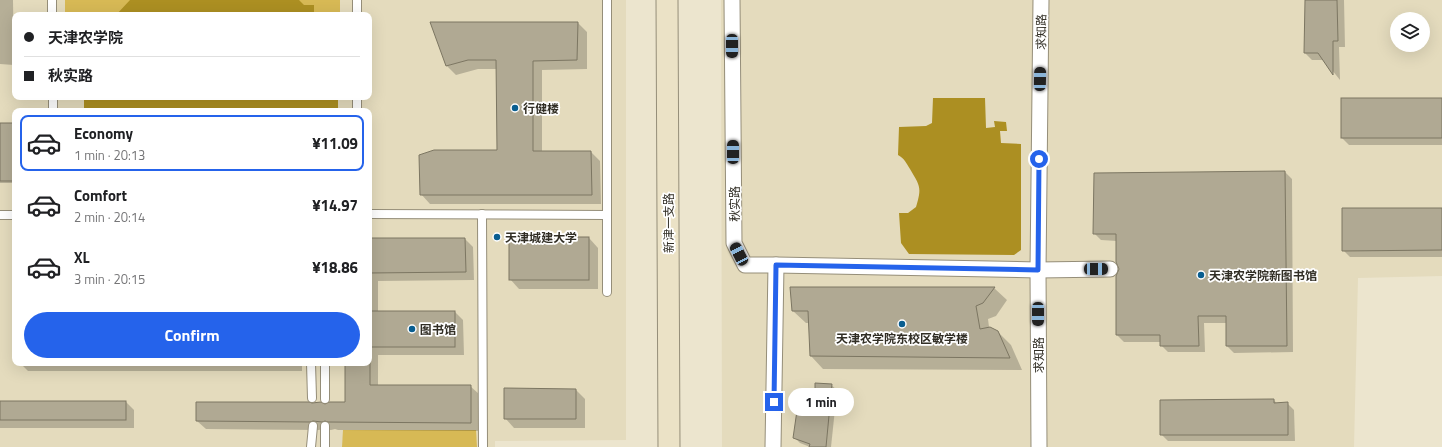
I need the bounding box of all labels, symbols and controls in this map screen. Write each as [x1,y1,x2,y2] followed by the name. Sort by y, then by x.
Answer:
[1390,12,1430,52] map controls
[1390,12,1430,52] button: layers
[1031,14,1051,50] street label: 求知路
[48,26,123,49] text: 天津农学院
[726,34,738,58] car
[48,64,93,87] text: 秋实路
[1034,67,1046,91] car
[523,99,559,118] place label: 行健楼
[510,103,520,113] marker: 行健楼
[74,122,133,145] text: Economy
[26,125,62,161] icon: car
[312,132,358,155] text: ¥11.09
[727,140,739,164] car
[74,145,145,165] text: 1 min · 20:13
[1030,150,1048,168] route start
[74,184,127,207] text: Comfort
[725,186,744,222] street label: 秋实路
[26,187,62,223] icon: car
[659,193,678,253] street label: 新津一支路
[312,194,358,217] text: ¥14.97
[74,207,145,227] text: 2 min · 20:14
[505,228,577,247] place label: 天津城建大学
[492,232,502,242] marker: 天津城建大学
[728,241,750,267] car
[74,246,90,269] text: XL
[26,249,62,285] icon: car
[312,256,358,279] text: ¥18.86
[1084,263,1108,275] car
[1209,266,1317,285] place label: 天津农学院新图书馆
[74,269,145,289] text: 3 min · 20:15
[1196,270,1206,280] marker: 天津农学院新图书馆
[1032,302,1044,326] car
[24,312,360,358] button: Confirm
[897,319,907,329] marker: 天津农学院东校区敏学楼
[420,320,456,339] place label: 图书馆
[407,324,417,334] marker: 图书馆
[836,329,968,348] place label: 天津农学院东校区敏学楼
[1029,337,1048,373] street label: 求知路
[788,388,854,416] callout: 1 min
[805,392,837,412] text: 1 min
[765,393,783,411] route end

